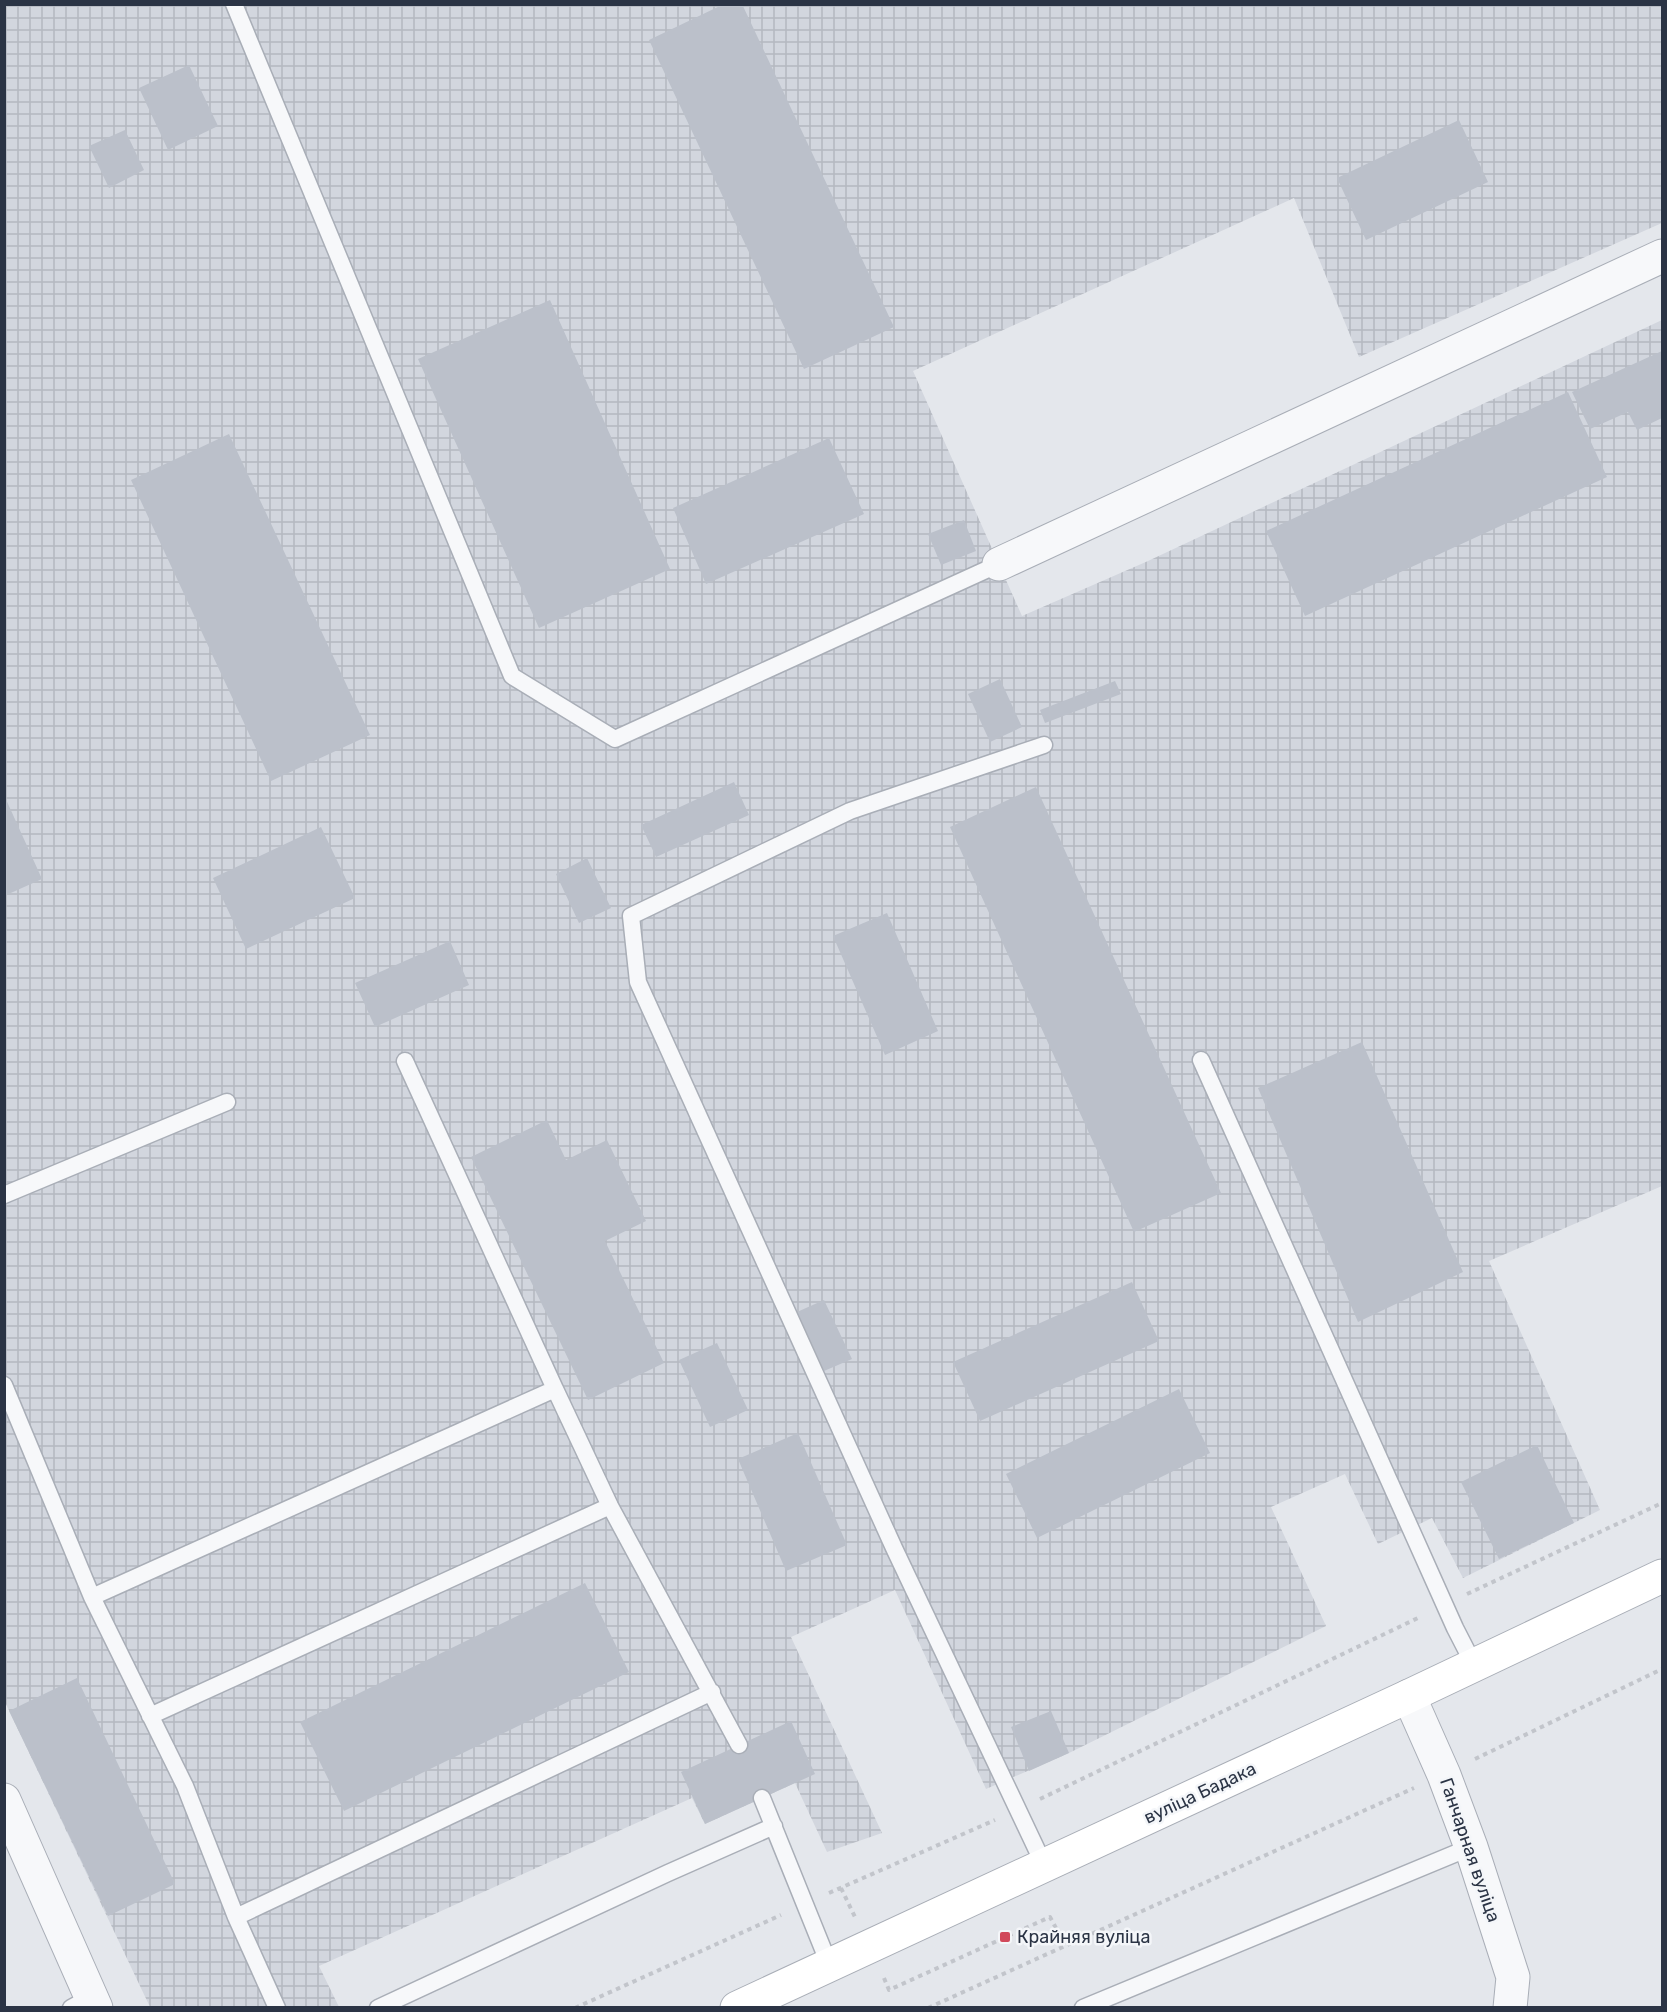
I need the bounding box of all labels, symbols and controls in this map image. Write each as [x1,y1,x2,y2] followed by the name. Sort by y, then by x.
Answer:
[1140,1757,1260,1829] street label: вуліца Бадака
[1435,1775,1505,1925] street label: Ганчарная вуліца
[1017,1926,1150,1948] place label: Крайняя вуліца
[998,1930,1012,1944] marker: Крайняя вуліца

